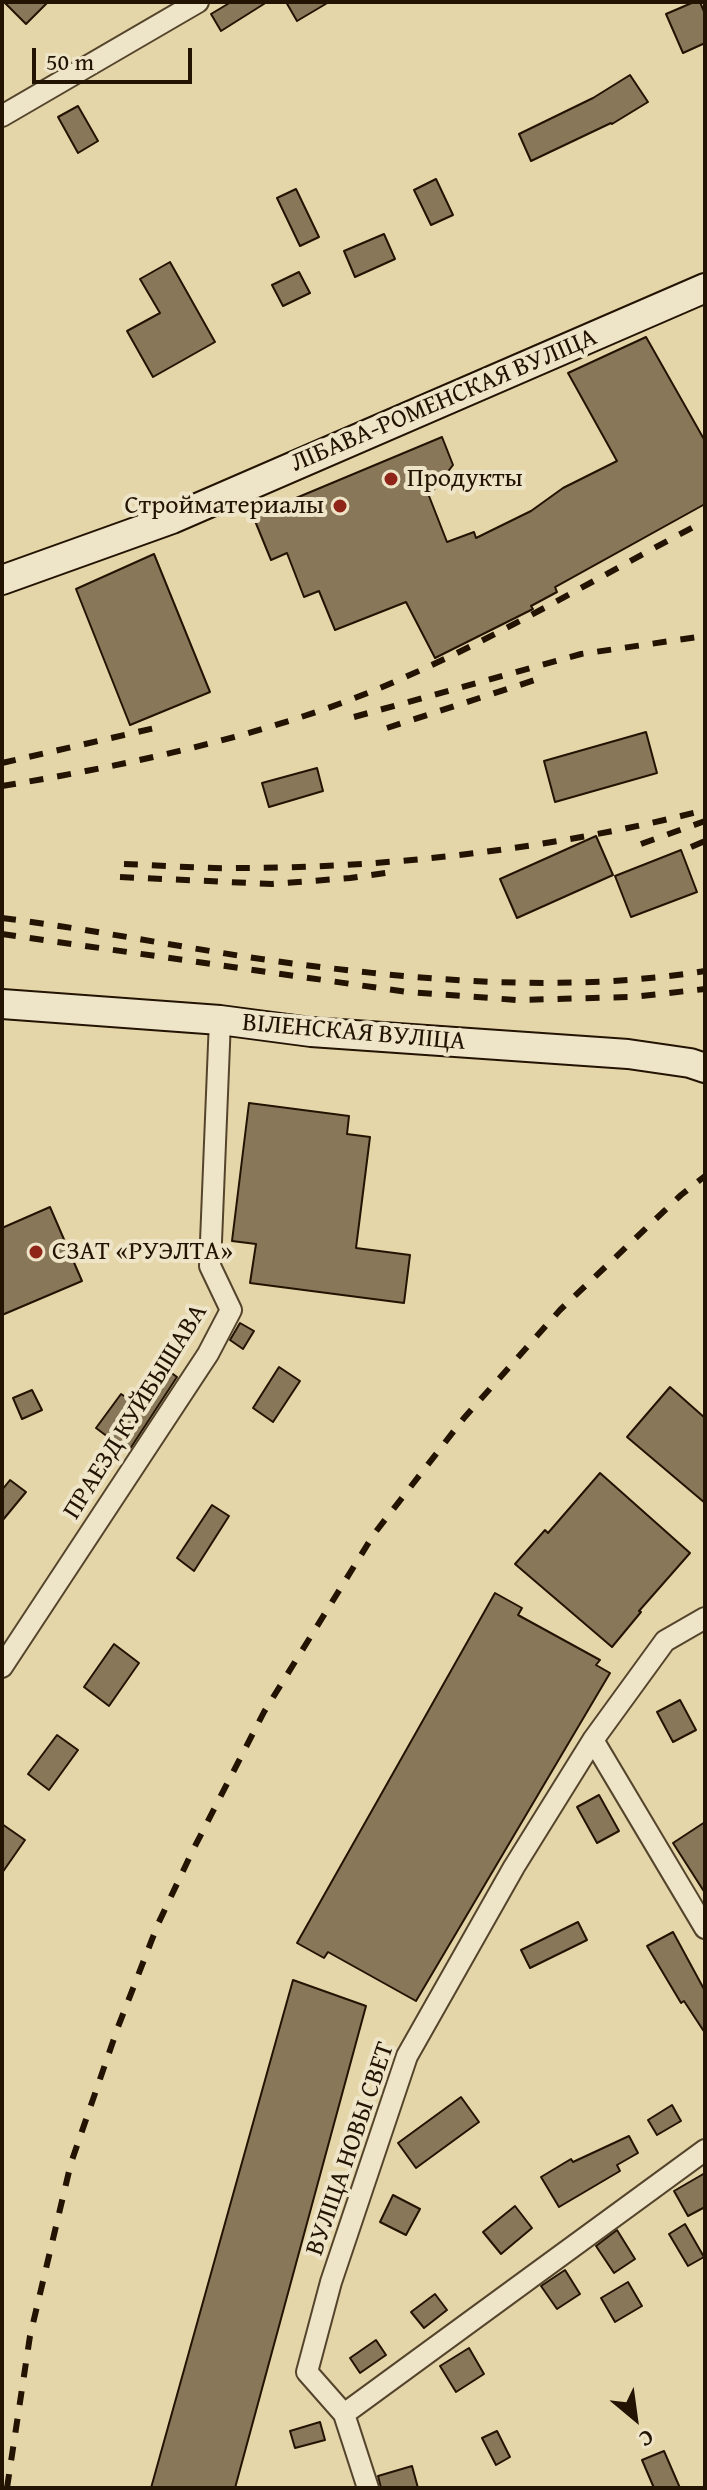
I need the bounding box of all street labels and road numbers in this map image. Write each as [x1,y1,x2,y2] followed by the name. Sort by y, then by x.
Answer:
[286,322,602,480] street label: ЛІБАВА-РОМЕНСКАЯ ВУЛІЦА
[241,1008,467,1058] street label: ВІЛЕНСКАЯ ВУЛІЦА
[57,1299,215,1525] street label: ПРАЕЗД КУЙБЫШАВА
[300,2038,402,2260] street label: ВУЛІЦА НОВЫ СВЕТ

